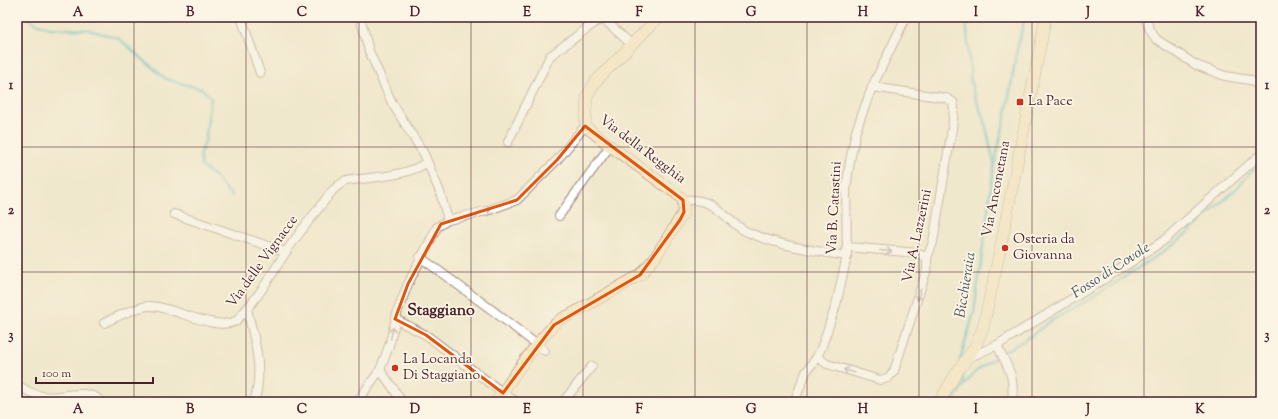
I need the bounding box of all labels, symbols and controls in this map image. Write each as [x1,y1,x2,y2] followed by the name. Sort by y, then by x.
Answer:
[73,4,84,22] text: A
[186,4,195,22] text: B
[297,4,307,22] text: C
[410,4,420,22] text: D
[523,4,531,22] text: E
[635,4,643,22] text: F
[746,4,757,22] text: G
[858,4,869,22] text: H
[974,4,979,22] text: I
[1085,4,1090,22] text: J
[1195,4,1205,22] text: K
[9,77,14,95] text: 1
[1265,77,1270,95] text: 1
[1028,92,1073,112] place label: La Pace
[1015,97,1025,107] marker: La Pace
[595,111,690,190] street label: Via della Regghia
[978,138,1016,239] street label: Via Anconetana
[823,161,847,255] street label: Via B. Catastini
[898,187,938,285] street label: Via A. Lazzerini
[8,202,15,220] text: 2
[1264,202,1271,220] text: 2
[479,206,492,214] one-way arrow
[223,212,303,312] street label: Via delle Vignacce
[1013,230,1075,266] place label: Osteria da Giovanna
[1068,238,1154,304] water label: Fosso di Covole
[1000,243,1010,253] marker: Osteria da Giovanna
[879,247,892,254] one-way arrow
[950,251,982,319] water label: Bicchieraia
[915,289,922,302] one-way arrow
[407,300,475,323] district label: Staggiano
[8,327,14,345] text: 3
[389,327,396,340] one-way arrow
[1264,327,1270,345] text: 3
[403,350,481,386] place label: La Locanda Di Staggiano
[36,359,153,385] scale bar
[390,363,400,373] marker: La Locanda Di Staggiano
[42,365,71,383] text: 100 m
[843,367,856,374] one-way arrow
[73,401,84,419] text: A
[186,401,195,419] text: B
[297,401,307,419] text: C
[410,401,420,419] text: D
[523,401,531,419] text: E
[635,401,643,419] text: F
[746,401,757,419] text: G
[858,401,869,419] text: H
[974,401,979,419] text: I
[1085,401,1090,419] text: J
[1195,401,1205,419] text: K

